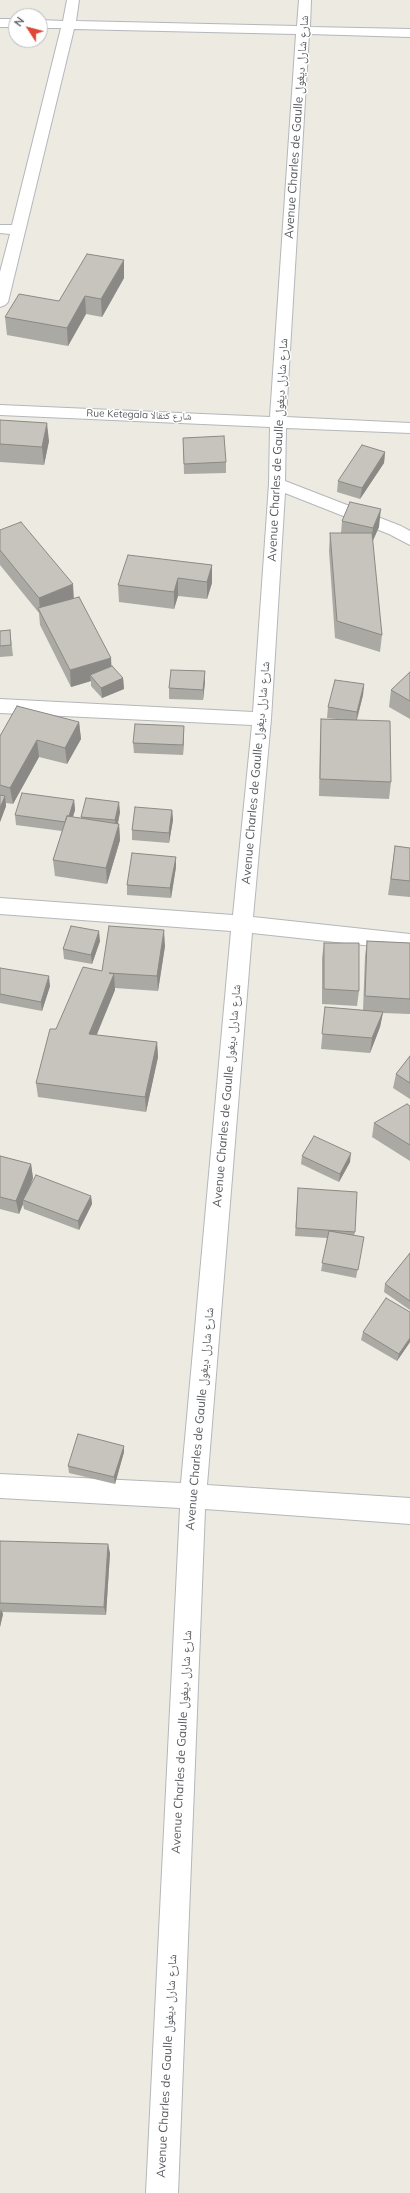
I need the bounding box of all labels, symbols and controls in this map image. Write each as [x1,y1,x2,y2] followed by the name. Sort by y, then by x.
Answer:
[8,8,48,48] north arrow
[11,14,27,29] text: N
[282,15,312,239] street label: Avenue Charles de Gaulle شارع شارل ديغول
[265,338,291,562] street label: Avenue Charles de Gaulle شارع شارل ديغول
[86,407,192,423] street label: Rue Ketegala شارع كتقالا
[239,661,273,885] street label: Avenue Charles de Gaulle شارع شارل ديغول
[210,984,244,1208] street label: Avenue Charles de Gaulle شارع شارل ديغول
[183,1307,217,1531] street label: Avenue Charles de Gaulle شارع شارل ديغول
[169,1630,195,1854] street label: Avenue Charles de Gaulle شارع شارل ديغول
[154,1954,180,2178] street label: Avenue Charles de Gaulle شارع شارل ديغول

